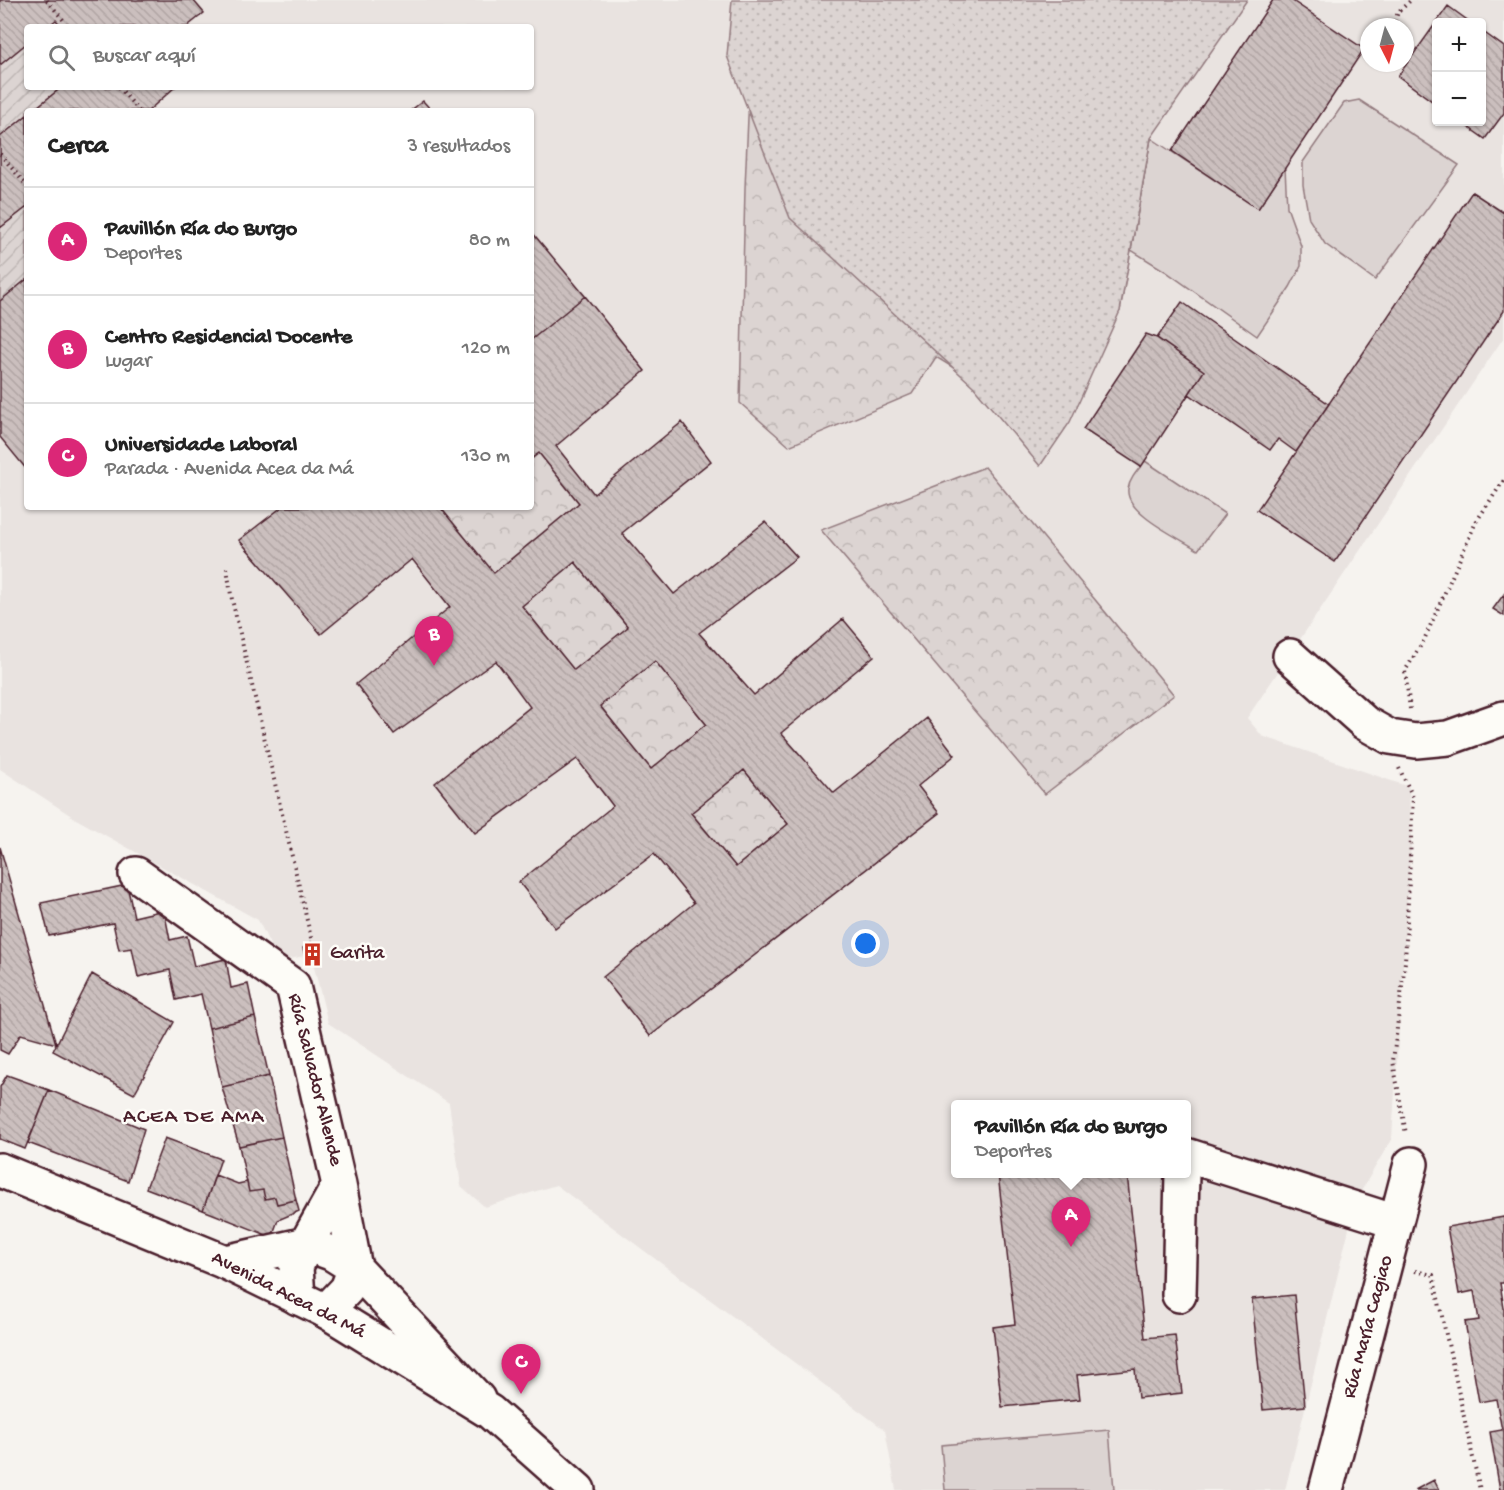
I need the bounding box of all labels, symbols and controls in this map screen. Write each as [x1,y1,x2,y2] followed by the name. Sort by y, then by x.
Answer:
[1360,18,1414,72] north arrow
[1432,18,1486,126] map controls
[1432,18,1486,72] button: +
[24,24,534,90] search box
[45,41,78,74] icon: search
[93,44,196,70] text: Buscar aquí
[1432,72,1486,126] button: −
[48,132,108,163] text: Cerca
[408,136,510,159] text: 3 resultados
[105,217,297,243] text: Pavillón Ría do Burgo
[62,230,73,253] text: A
[469,230,510,253] text: 80 m
[105,243,182,266] text: Deportes
[105,325,352,351] text: Centro Residencial Docente
[62,338,73,361] text: B
[462,338,510,361] text: 120 m
[105,351,151,374] text: Lugar
[105,433,297,459] text: Universidade Laboral
[62,446,73,469] text: C
[461,446,510,469] text: 130 m
[105,459,354,482] text: Parada · Avenida Acea da Má
[414,616,454,666] pin: B
[851,929,880,958] your location
[299,941,325,967] building icon: Garita
[330,943,385,966] place label: Garita
[281,991,347,1169] street label: Rúa Salvador Allende
[951,1100,1191,1178] popup
[123,1106,265,1131] district label: ACEA DE AMA
[975,1115,1167,1141] text: Pavillón Ría do Burgo
[975,1141,1051,1164] text: Deportes
[1052,1198,1090,1247] pin: A
[207,1247,370,1345] street label: Avenida Acea da Má
[1339,1253,1399,1401] street label: Rúa María Cagiao
[502,1344,540,1394] pin: C

